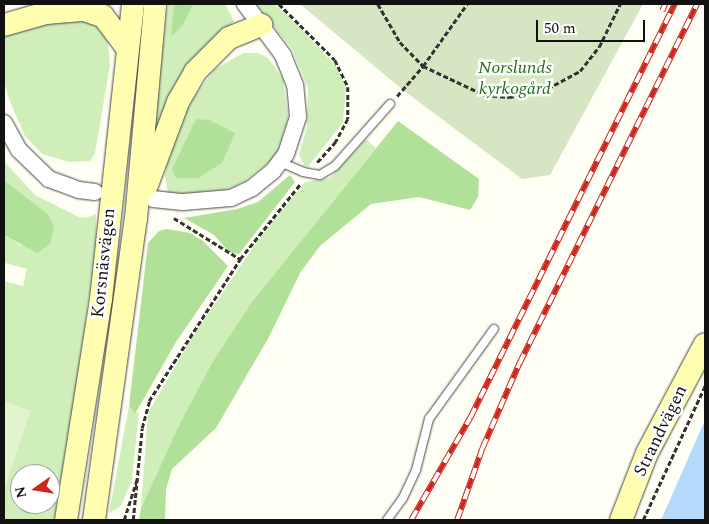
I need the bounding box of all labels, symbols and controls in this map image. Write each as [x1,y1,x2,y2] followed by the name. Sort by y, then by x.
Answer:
[539,10,648,42] scale bar
[544,17,576,40] text: 50 m
[478,58,552,100] park label: Norslunds kyrkogård
[87,207,121,319] street label: Korsnäsvägen
[630,382,692,480] street label: Strandvägen
[10,464,60,514] north arrow
[9,484,32,500] text: N

